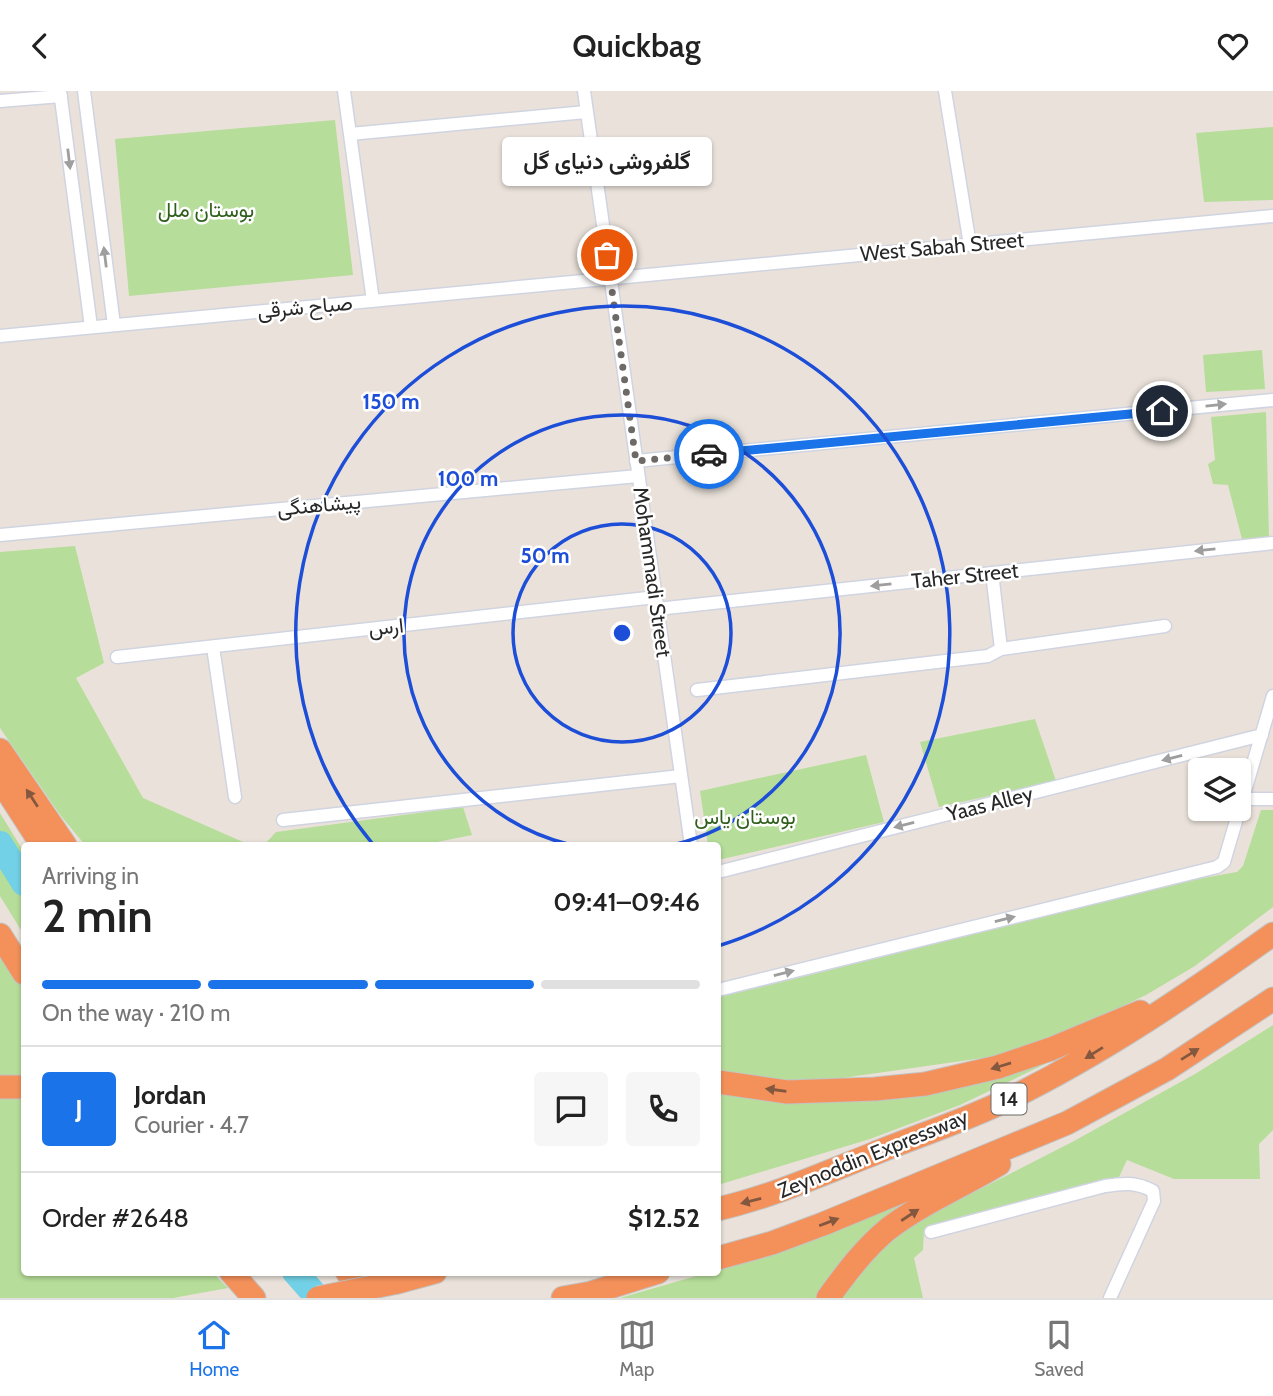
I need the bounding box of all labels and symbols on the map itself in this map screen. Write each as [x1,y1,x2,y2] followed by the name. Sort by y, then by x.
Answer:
[502,136,712,185] callout: گلفروشی دنیای گل
[63,148,74,170] one-way arrow
[158,197,254,223] park label: بوستان ملل
[577,225,637,285] pin
[859,227,1025,266] street label: West Sabah Street
[100,246,111,268] one-way arrow
[256,290,354,325] street label: صباح شرقی
[1132,381,1192,441] pin
[363,389,419,414] text: 150 m
[1206,399,1228,410] one-way arrow
[674,419,744,489] courier
[438,466,498,491] text: 100 m
[628,485,677,659] street label: Mohammadi Street
[276,488,362,523] street label: پیشاهنگی
[520,543,570,568] text: 50 m
[1194,545,1216,556] one-way arrow
[910,557,1020,594] street label: Taher Street
[870,580,892,591] one-way arrow
[367,612,405,642] street label: ارس
[610,621,634,645] centre of rings
[1161,753,1183,764] one-way arrow
[943,781,1036,827] street label: Yaas Alley
[25,789,39,807] one-way arrow
[694,804,796,830] park label: بوستان یاس
[893,820,915,831] one-way arrow
[994,913,1016,924] one-way arrow
[773,967,795,978] one-way arrow
[1084,1047,1104,1060] one-way arrow
[1181,1048,1200,1061] one-way arrow
[990,1061,1011,1071] one-way arrow
[992,1083,1026,1115] road number: 14
[765,1085,787,1096] one-way arrow
[774,1104,972,1203] street label: Zeynoddin Expressway
[740,1196,762,1207] one-way arrow
[900,1209,919,1222] one-way arrow
[819,1216,840,1227] one-way arrow

